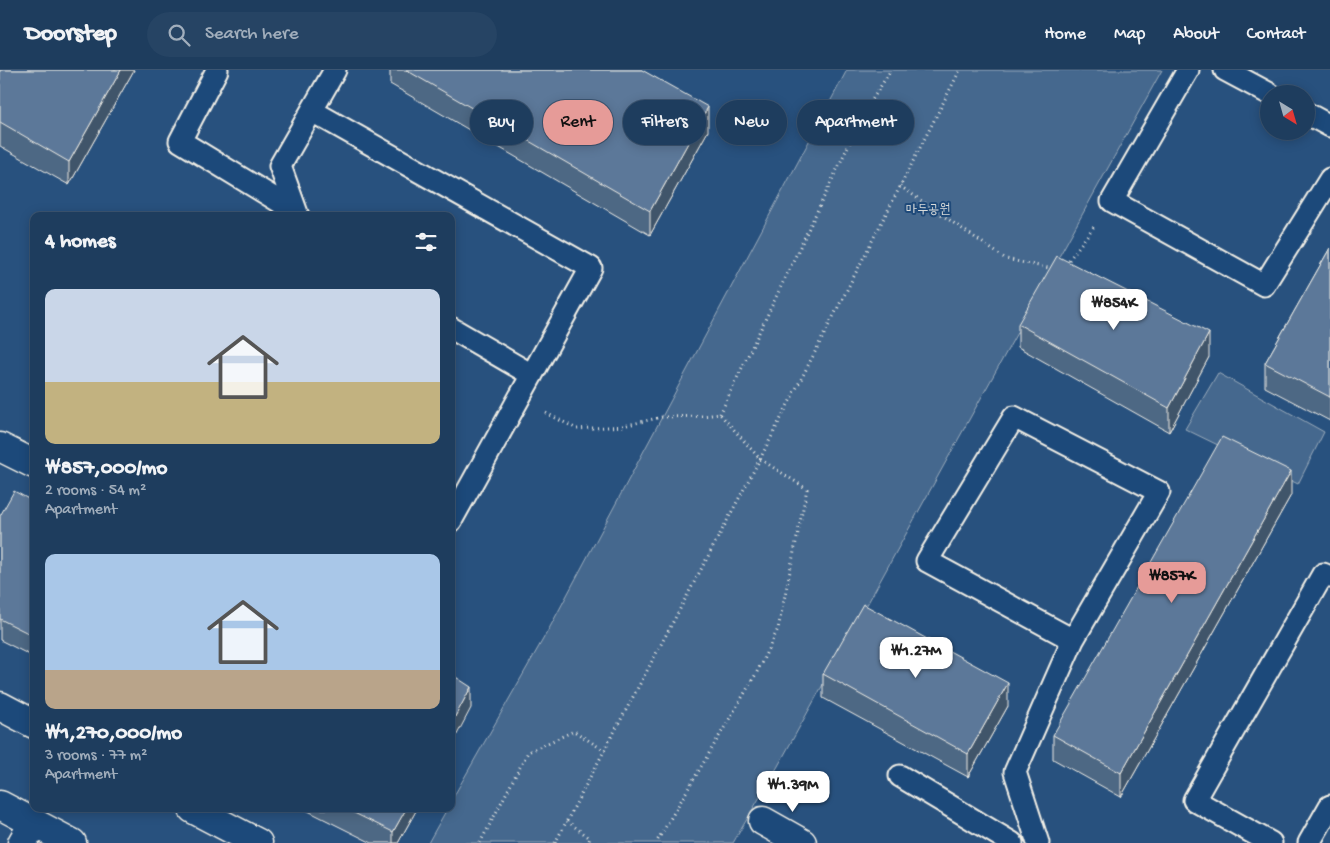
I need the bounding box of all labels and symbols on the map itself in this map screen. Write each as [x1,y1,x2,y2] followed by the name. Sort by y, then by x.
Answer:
[1260,85,1315,140] north arrow
[905,202,951,219] park label: 마두공원
[1079,288,1149,331] pin: ₩854K
[1137,562,1207,604] pin: ₩857K
[875,636,957,679] pin: ₩1.27M
[752,770,834,813] pin: ₩1.39M

